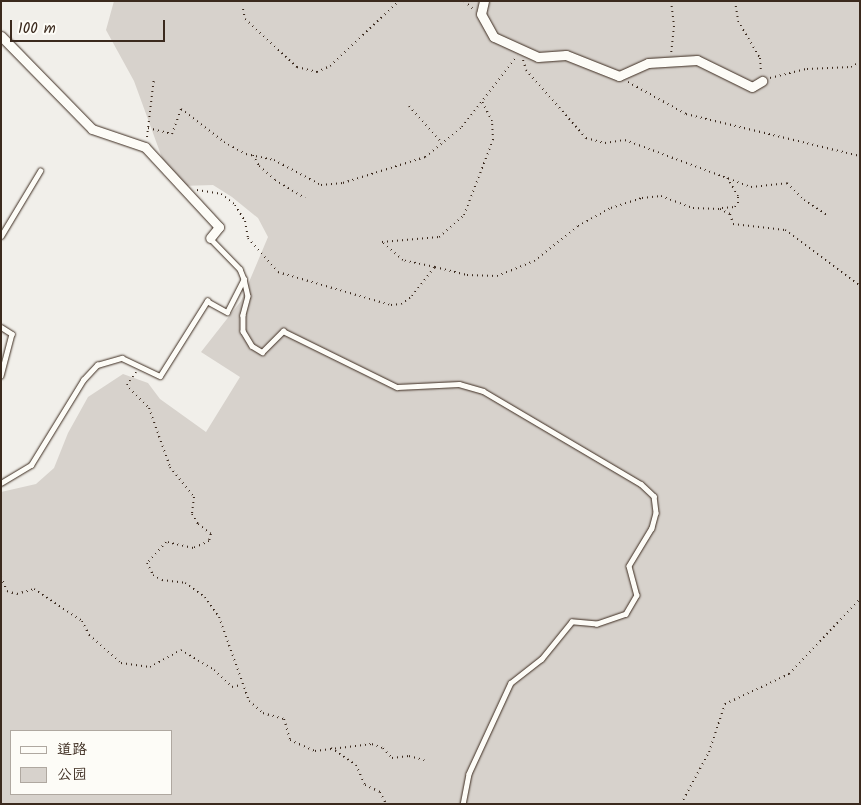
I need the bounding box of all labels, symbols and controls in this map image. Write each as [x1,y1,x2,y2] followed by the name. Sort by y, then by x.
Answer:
[12,10,168,42] scale bar
[18,17,56,41] text: 100 m
[10,730,172,795] legend
[57,738,87,762] text: 道路
[57,763,87,787] text: 公园

